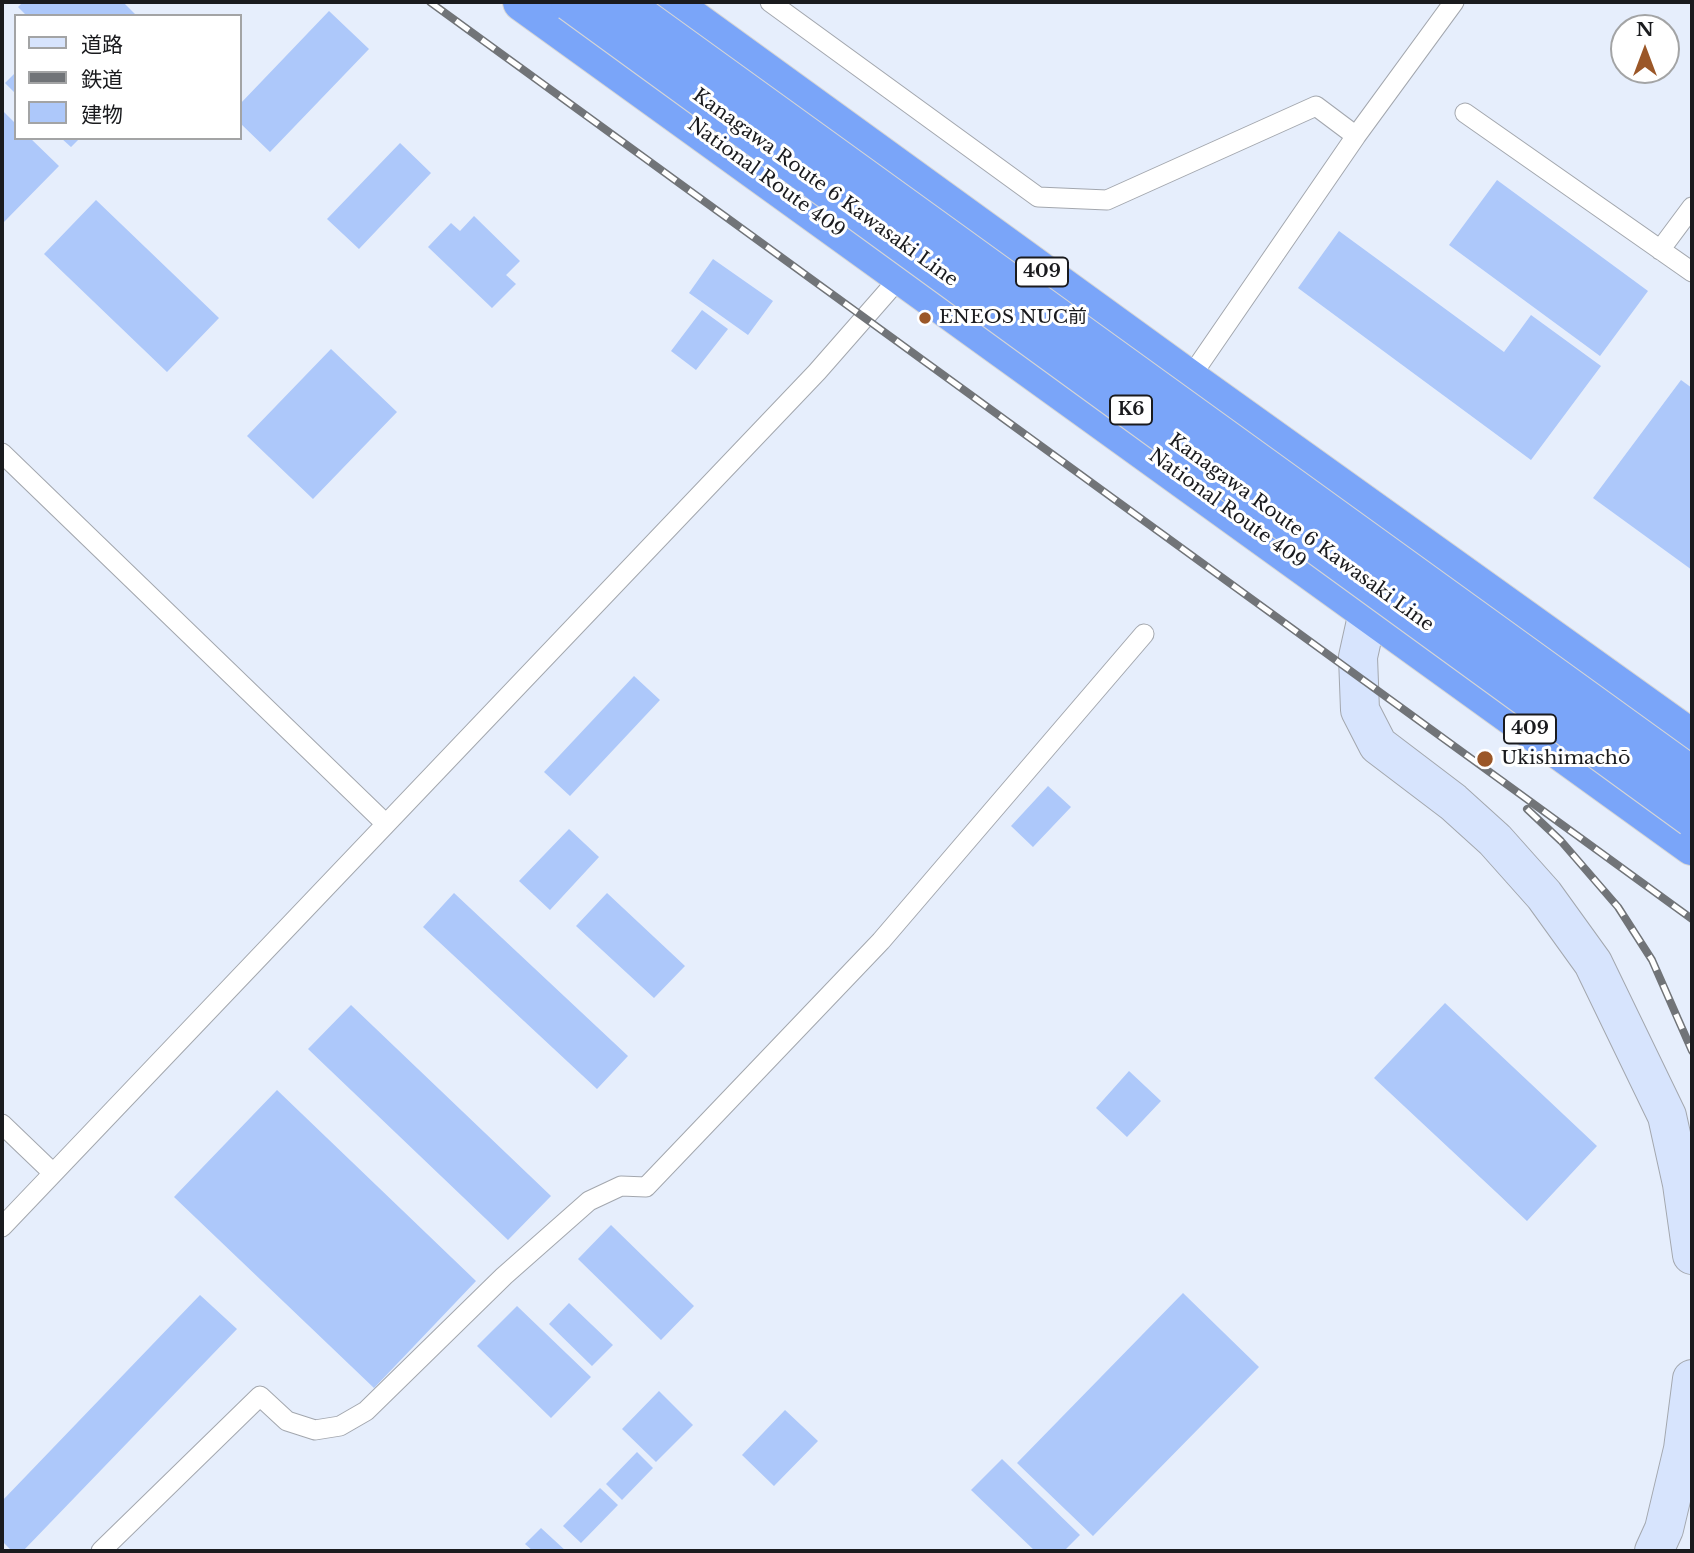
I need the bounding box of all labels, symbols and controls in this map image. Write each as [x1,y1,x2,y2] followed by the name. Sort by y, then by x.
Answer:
[14,14,242,140] legend
[1610,14,1680,84] north arrow
[1636,18,1654,41] text: N
[81,32,123,58] text: 道路
[81,67,123,93] text: 鉄道
[688,84,962,292] street label: Kanagawa Route 6 Kawasaki Line
[81,102,123,128] text: 建物
[683,113,849,243] street label: National Route 409
[1016,258,1068,286] road number: 409
[939,307,1087,329] place label: ENEOS NUC前
[917,310,933,326] marker: ENEOS NUC前
[1110,396,1152,424] road number: K6
[1164,429,1438,637] street label: Kanagawa Route 6 Kawasaki Line
[1144,444,1310,574] street label: National Route 409
[1504,714,1556,744] road number: 409
[1501,748,1630,770] place label: Ukishimachō
[1475,749,1495,769] marker: Ukishimachō

